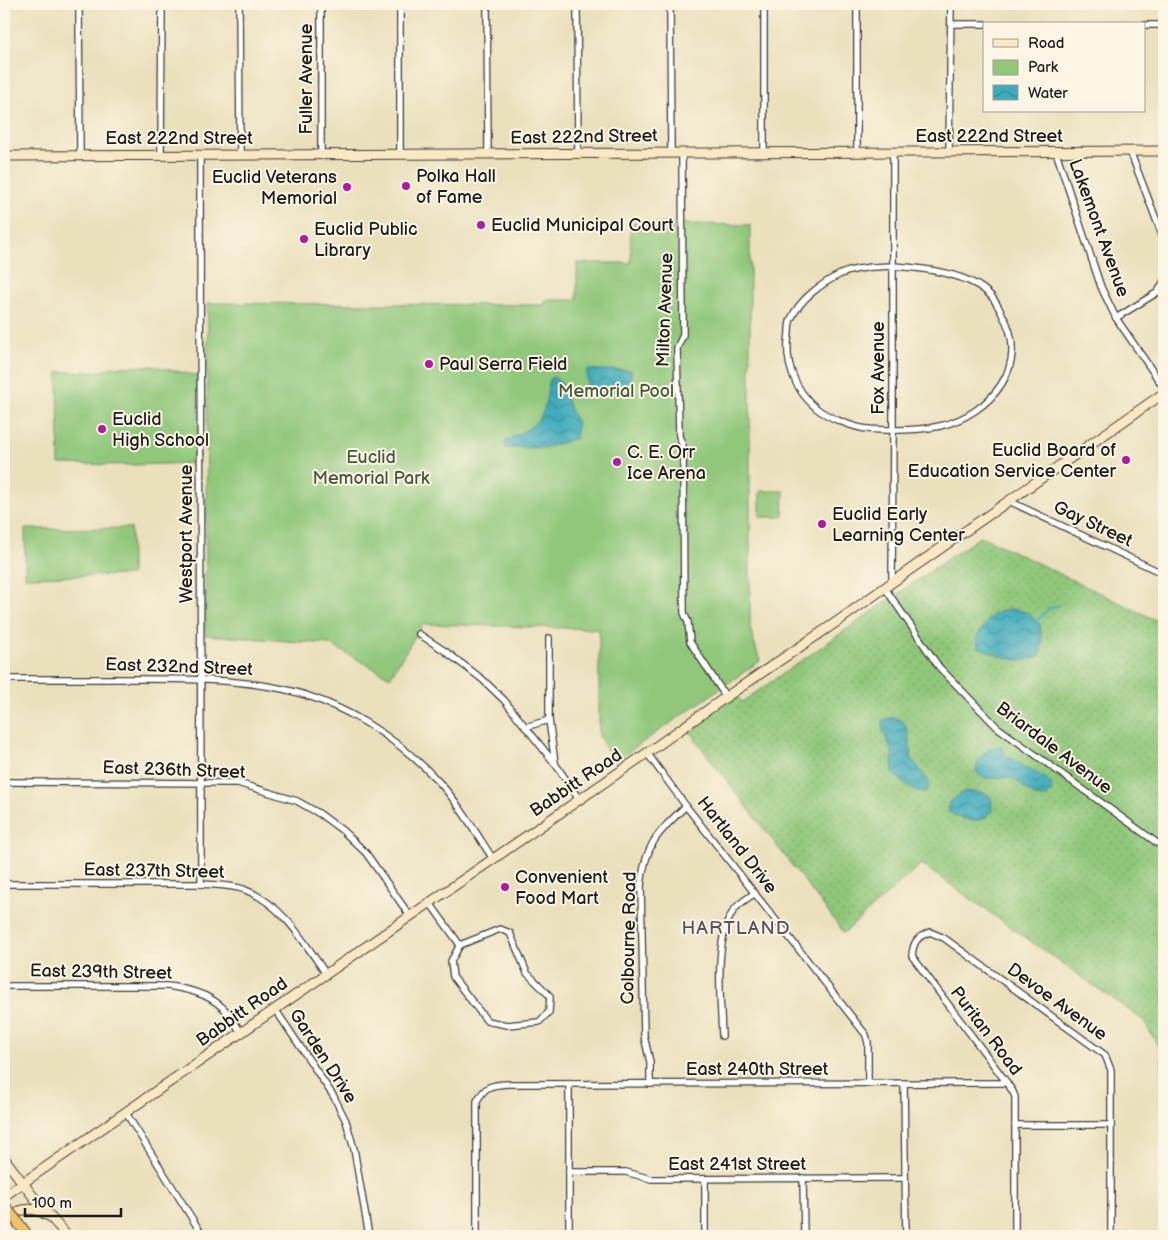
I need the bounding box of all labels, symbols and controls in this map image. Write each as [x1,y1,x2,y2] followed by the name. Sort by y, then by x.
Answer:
[983,22,1146,112] legend
[296,23,317,134] street label: Fuller Avenue
[1028,34,1064,53] text: Road
[1028,58,1059,77] text: Park
[1028,84,1068,103] text: Water
[510,125,658,149] street label: East 222nd Street
[915,126,1063,147] street label: East 222nd Street
[105,128,253,149] street label: East 222nd Street
[1064,156,1134,300] street label: Lakemont Avenue
[416,166,496,208] place label: Polka Hall of Fame
[212,167,337,209] place label: Euclid Veterans Memorial
[400,180,412,192] marker: Polka Hall of Fame
[341,181,353,193] marker: Euclid Veterans Memorial
[491,215,674,236] place label: Euclid Municipal Court
[314,219,418,261] place label: Euclid Public Library
[475,219,487,231] marker: Euclid Municipal Court
[298,233,310,245] marker: Euclid Public Library
[653,252,678,368] street label: Milton Avenue
[868,321,889,415] street label: Fox Avenue
[439,354,567,375] place label: Paul Serra Field
[423,358,435,370] marker: Paul Serra Field
[558,381,674,402] park label: Memorial Pool
[112,409,209,451] place label: Euclid High School
[96,423,108,435] marker: Euclid High School
[908,440,1116,482] place label: Euclid Board of Education Service Center
[627,442,706,484] place label: C. E. Orr Ice Arena
[312,447,430,489] park label: Euclid Memorial Park
[1120,454,1132,466] marker: Euclid Board of Education Service Center
[611,456,623,468] marker: C. E. Orr Ice Arena
[176,464,197,603] street label: Westport Avenue
[1050,497,1136,552] street label: Gay Street
[832,504,965,546] place label: Euclid Early Learning Center
[816,518,828,530] marker: Euclid Early Learning Center
[105,654,254,680] street label: East 232nd Street
[992,698,1116,799] street label: Briardale Avenue
[526,745,626,821] street label: Babbitt Road
[102,757,246,783] street label: East 236th Street
[693,792,782,898] street label: Hartland Drive
[83,859,225,883] street label: East 237th Street
[515,867,608,909] place label: Convenient Food Mart
[617,871,641,1005] street label: Colbourne Road
[499,881,511,893] marker: Convenient Food Mart
[681,917,791,940] district label: HARTLAND
[1003,959,1111,1045] street label: Devoe Avenue
[30,960,173,984] street label: East 239th Street
[192,973,292,1051] street label: Babbitt Road
[946,982,1026,1080] street label: Puritan Road
[285,1005,361,1107] street label: Garden Drive
[686,1059,829,1080] street label: East 240th Street
[668,1154,806,1175] street label: East 241st Street
[25,1185,121,1217] scale bar
[32,1194,72,1213] text: 100 m

